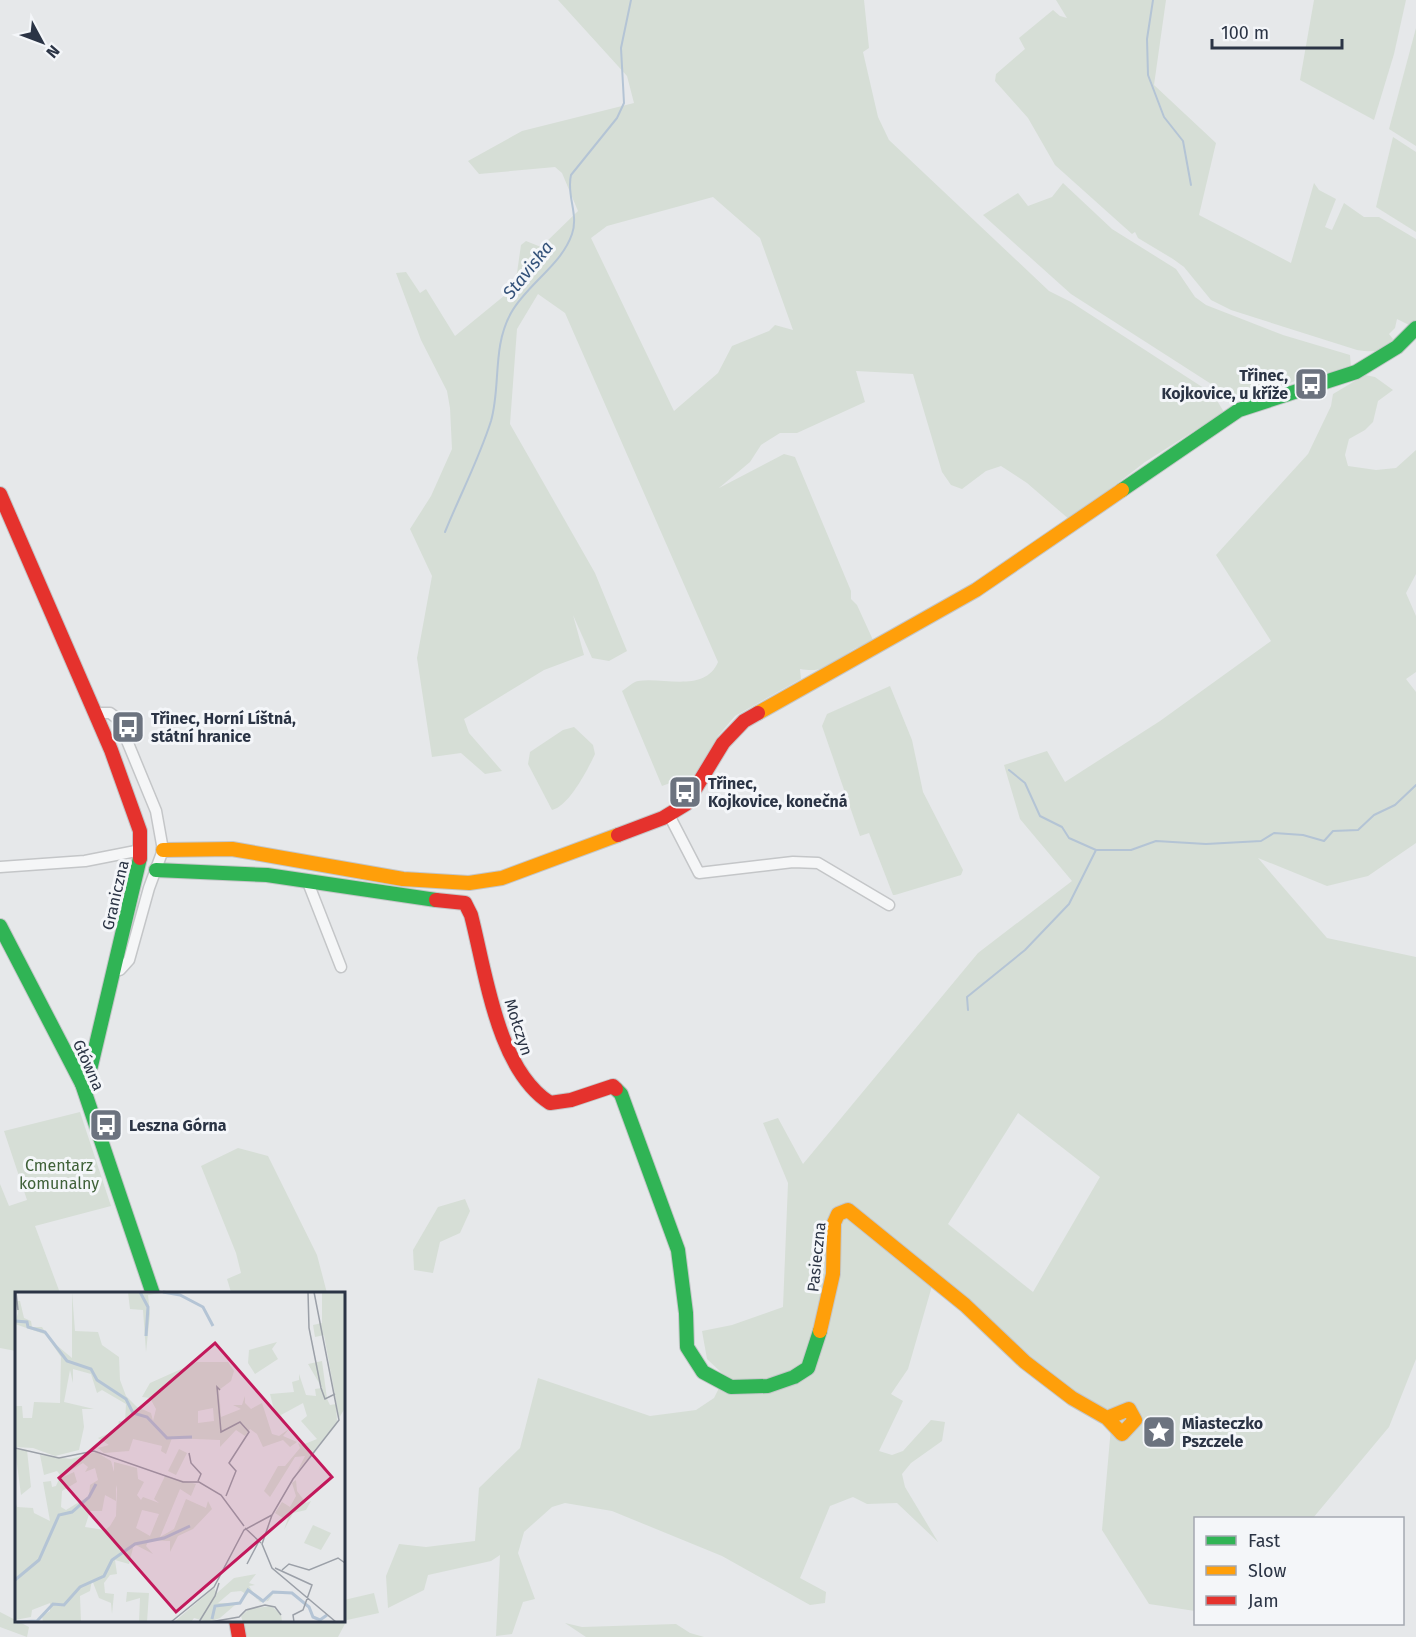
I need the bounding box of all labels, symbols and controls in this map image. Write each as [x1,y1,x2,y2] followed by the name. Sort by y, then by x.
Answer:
[12,12,72,72] north arrow
[1212,12,1342,50] scale bar
[1221,22,1269,44] text: 100 m
[42,41,64,62] text: N
[497,237,558,304] water label: Staviska
[1161,366,1288,403] place label: Třinec, Kojkovice, u kříže
[1293,366,1329,402] bus stop icon: Třinec, Kojkovice, u kříže
[110,709,146,745] bus stop icon: Třinec, Horní Líštná, státní hranice
[151,709,296,746] place label: Třinec, Horní Líštná, státní hranice
[667,774,703,810] bus stop icon: Třinec, Kojkovice, konečná
[708,774,848,811] place label: Třinec, Kojkovice, konečná
[98,858,133,932] street label: Graniczna
[500,996,537,1058] street label: Mołczyn
[69,1037,108,1094] street label: Główna
[88,1107,124,1143] bus stop icon: Leszna Górna
[129,1116,227,1135] place label: Leszna Górna
[19,1156,99,1193] park label: Cmentarz komunalny
[803,1221,830,1293] street label: Pasieczna
[15,1292,345,1622] inset map
[1141,1414,1177,1450] place icon: Miasteczko Pszczele
[1182,1414,1263,1451] place label: Miasteczko Pszczele
[1194,1517,1404,1625] legend
[1248,1530,1281,1552] text: Fast
[1248,1560,1287,1582] text: Slow
[1248,1590,1279,1612] text: Jam

